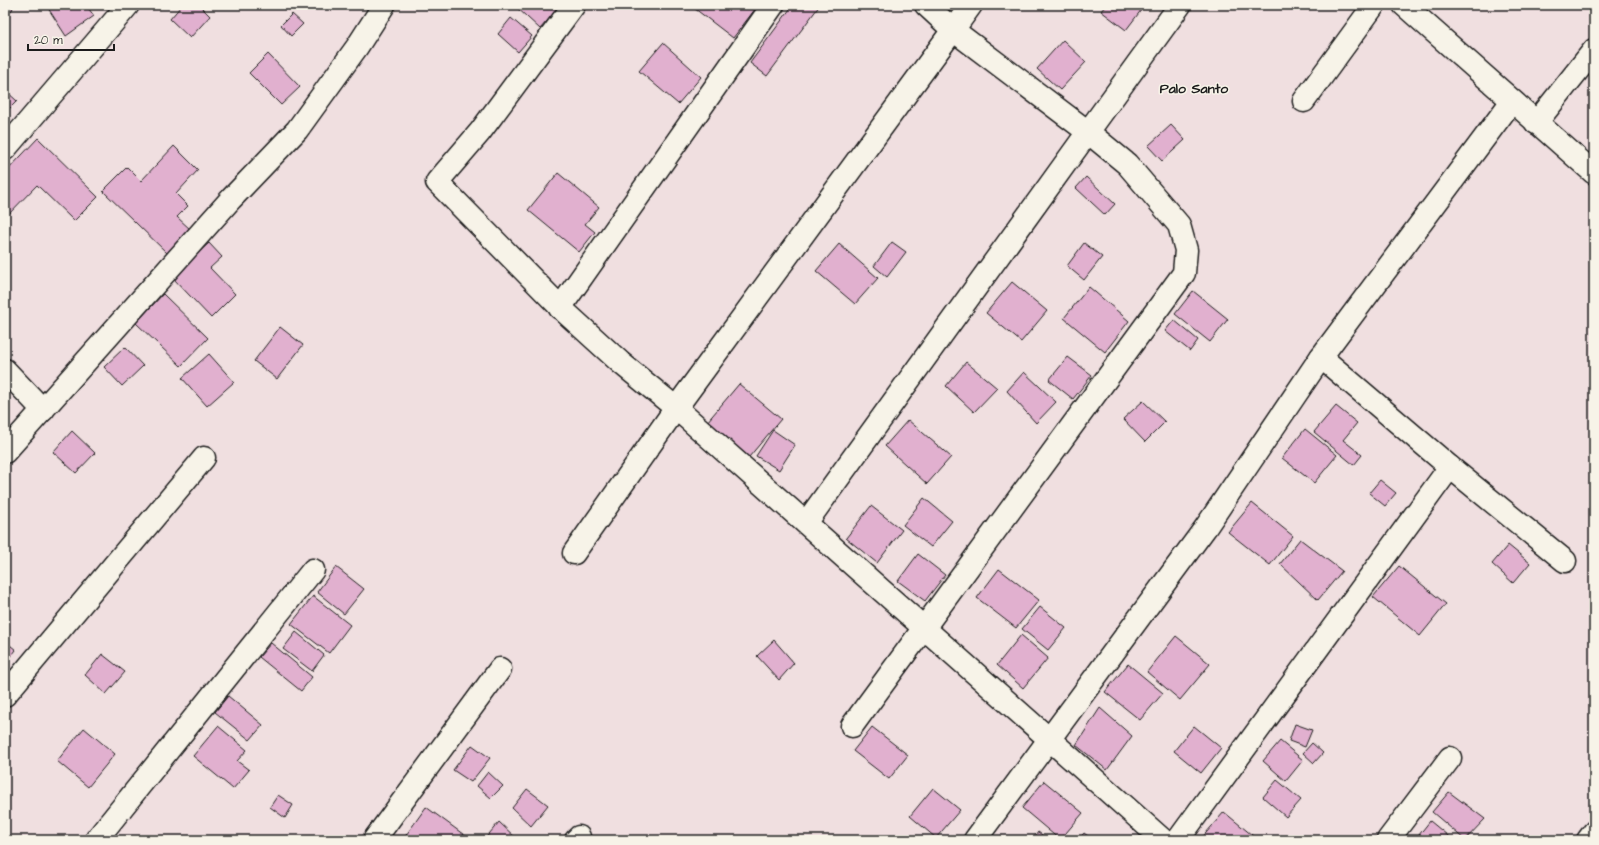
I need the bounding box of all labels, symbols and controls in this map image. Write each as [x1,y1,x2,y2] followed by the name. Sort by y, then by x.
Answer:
[28,26,114,52] scale bar
[34,32,63,49] text: 20 m
[1160,79,1228,99] district label: Palo Santo

